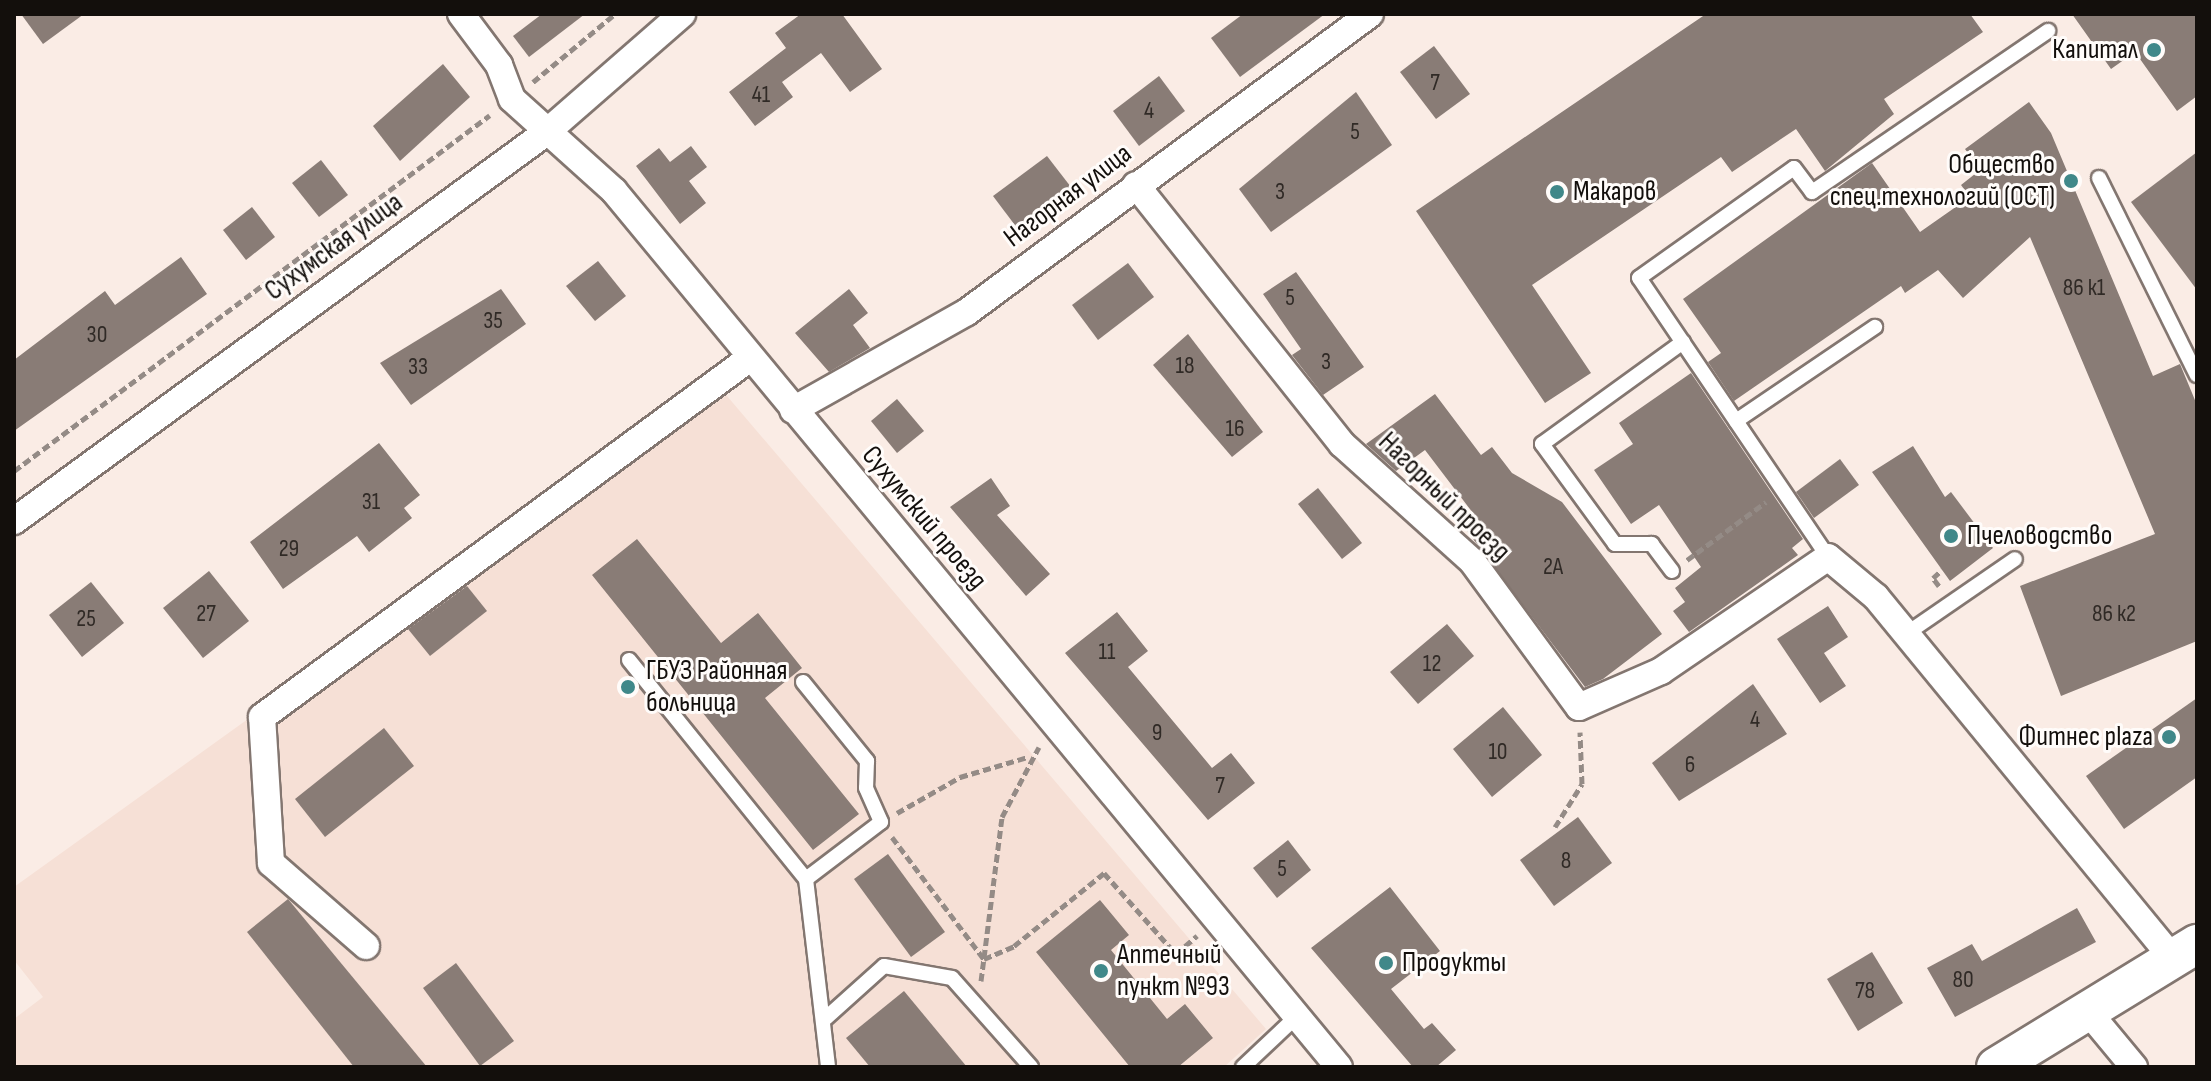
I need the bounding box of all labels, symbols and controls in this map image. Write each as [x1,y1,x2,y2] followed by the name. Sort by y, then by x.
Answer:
[2052,33,2138,67] place label: Капитал
[2145,41,2163,59] marker: Капитал
[1430,69,1440,97] house number: 7
[752,81,770,109] house number: 41
[1144,97,1154,125] house number: 4
[1350,118,1360,146] house number: 5
[998,137,1138,255] street label: Нагорная улица
[1830,148,2055,214] place label: Общество спец.технологий (ОСТ)
[2062,172,2080,190] marker: Общество спец.технологий (ОСТ)
[1573,175,1656,209] place label: Макаров
[1275,178,1285,206] house number: 3
[1548,183,1566,201] marker: Макаров
[259,186,409,308] street label: Сухумская улица
[2063,274,2105,302] house number: 86 к1
[1285,284,1295,312] house number: 5
[483,307,503,335] house number: 35
[87,321,107,349] house number: 30
[1321,348,1331,376] house number: 3
[1176,352,1194,380] house number: 18
[408,353,428,381] house number: 33
[1226,415,1244,443] house number: 16
[1371,426,1517,568] street label: Нагорный проезд
[854,439,994,597] street label: Сухумский проезд
[362,488,380,516] house number: 31
[1967,519,2112,553] place label: Пчеловодство
[1942,527,1960,545] marker: Пчеловодство
[279,535,299,563] house number: 29
[1543,553,1563,581] house number: 2А
[196,600,216,628] house number: 27
[2092,600,2136,628] house number: 86 к2
[76,605,96,633] house number: 25
[1099,638,1115,666] house number: 11
[1423,650,1441,678] house number: 12
[646,654,787,720] place label: ГБУЗ Районная больница
[617,676,639,698] marker: ГБУЗ Районная больница
[1750,706,1760,734] house number: 4
[1152,719,1162,747] house number: 9
[2019,720,2153,754] place label: Фитнес plaza
[2160,728,2178,746] marker: Фитнес plaza
[1488,738,1508,766] house number: 10
[1685,751,1695,779] house number: 6
[1215,772,1225,800] house number: 7
[1561,847,1571,875] house number: 8
[1277,855,1287,883] house number: 5
[1117,938,1230,1004] place label: Аптечный пункт №93
[1402,946,1506,980] place label: Продукты
[1377,954,1395,972] marker: Продукты
[1092,962,1110,980] marker: Аптечный пункт №93
[1952,966,1974,994] house number: 80
[1855,977,1875,1005] house number: 78

